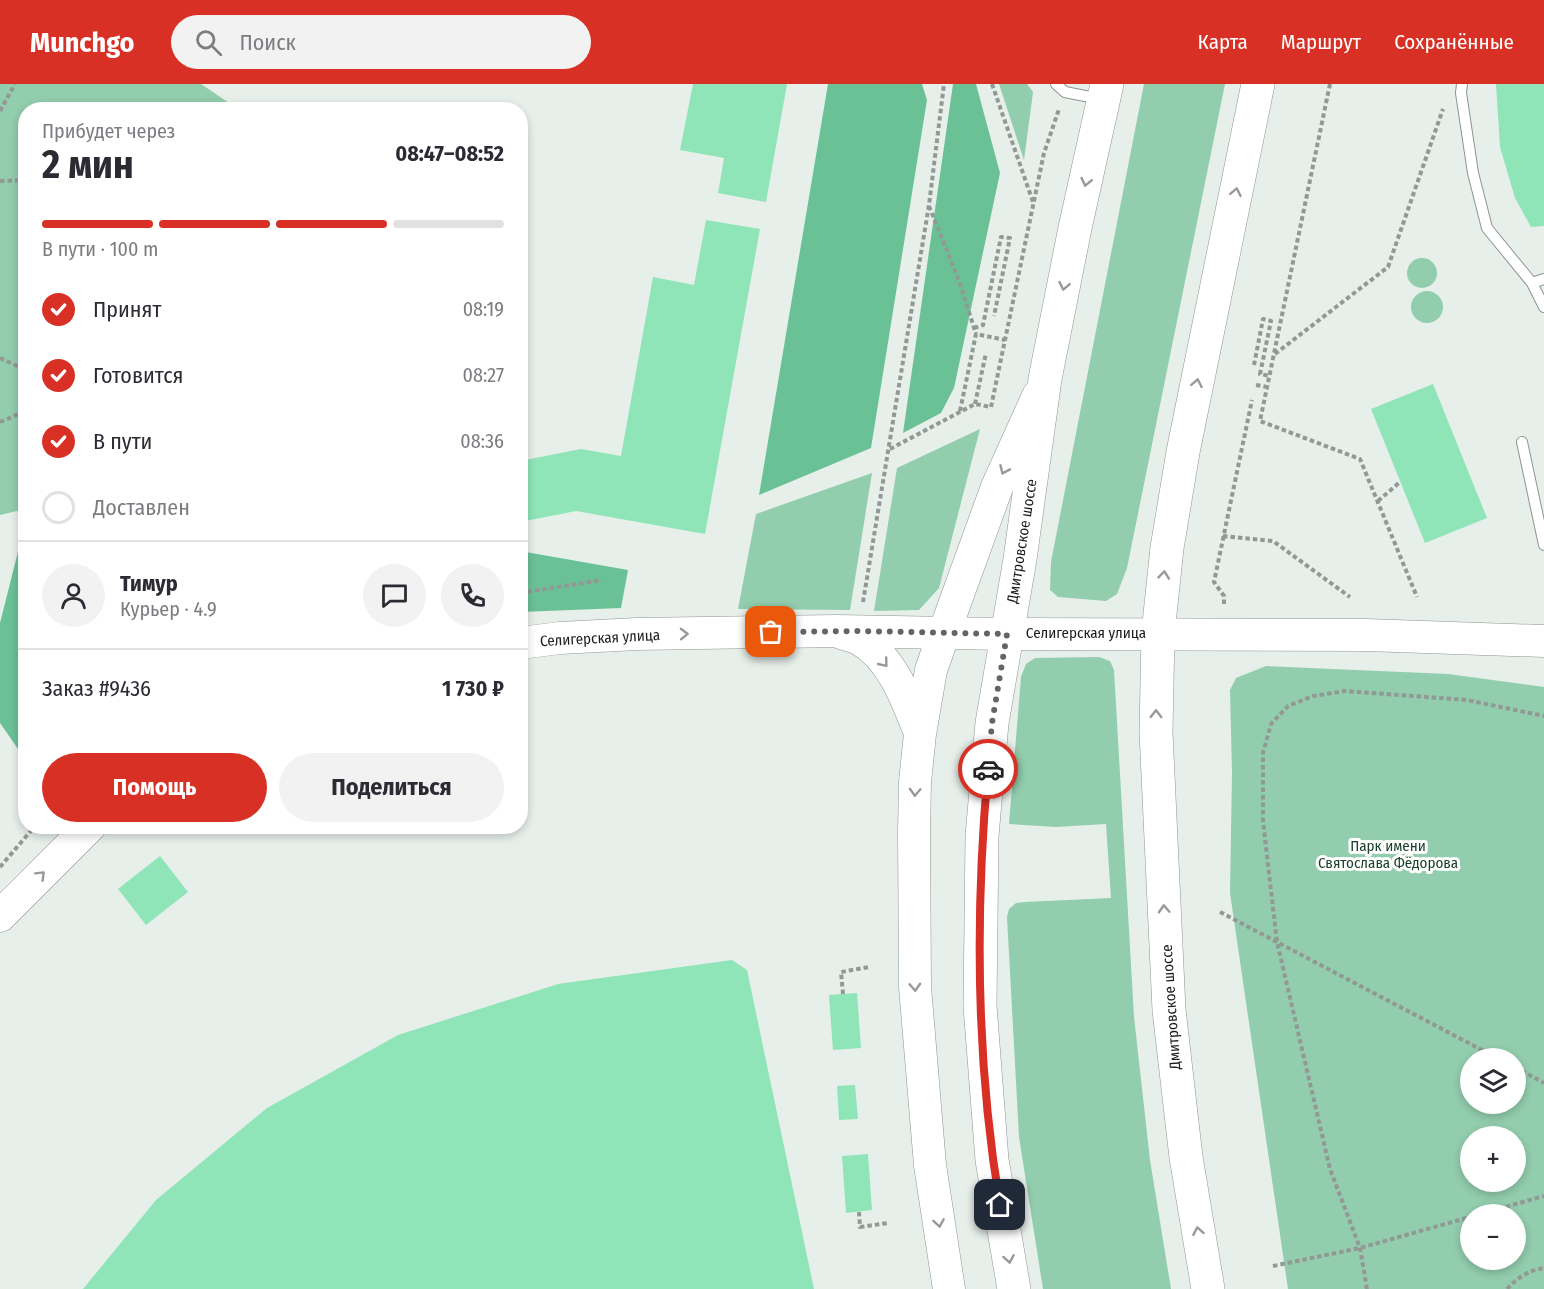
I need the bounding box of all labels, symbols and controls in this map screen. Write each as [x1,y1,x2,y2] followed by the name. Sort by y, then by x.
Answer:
[171,15,591,69] search box
[30,26,135,59] text: Munchgo
[192,26,225,59] icon: search
[240,29,296,56] text: Поиск
[1198,29,1248,55] text: Карта
[1281,29,1361,55] text: Маршрут
[1394,29,1514,55] text: Сохранённые
[42,119,175,143] text: Прибудет через
[395,140,504,167] text: 08:47–08:52
[42,142,134,188] text: 2 мин
[1080,176,1093,186] one-way arrow
[1229,187,1242,197] one-way arrow
[42,237,158,261] text: В пути · 100 m
[1058,280,1071,290] one-way arrow
[42,293,75,326] icon: check
[93,296,161,323] text: Принят
[463,297,504,321] text: 08:19
[42,359,75,392] icon: check
[93,362,184,389] text: Готовится
[463,363,504,387] text: 08:27
[1190,378,1203,388] one-way arrow
[42,425,75,458] icon: check
[93,428,152,455] text: В пути
[460,429,504,453] text: 08:36
[1000,464,1012,475] one-way arrow
[1003,478,1041,605] street label: Дмитровское шоссе
[93,494,190,521] text: Доставлен
[42,564,105,627] button: person
[363,564,426,627] button: chat
[441,564,504,627] button: phone
[120,570,178,597] text: Тимур
[1158,570,1170,579] one-way arrow
[120,597,217,621] text: Курьер · 4.9
[745,606,796,657] pin
[754,615,787,648] icon: bag
[1026,624,1146,642] street label: Селигерская улица
[539,626,661,650] street label: Селигерская улица
[679,627,688,640] one-way arrow
[877,656,888,667] one-way arrow
[42,675,151,702] text: Заказ #9436
[442,675,504,702] text: 1 730 ₽
[1150,710,1162,719] one-way arrow
[958,739,1018,799] courier
[42,753,267,822] button: Помощь
[279,753,504,822] button: Поделиться
[972,753,1005,786] icon: car
[909,787,921,796] one-way arrow
[1318,837,1458,872] park label: Парк имени Святослава Фёдорова
[34,871,45,882] one-way arrow
[1158,905,1171,914] one-way arrow
[1158,944,1184,1071] street label: Дмитровское шоссе
[909,982,922,991] one-way arrow
[1460,1048,1526,1270] map controls
[1460,1048,1526,1114] button: layers
[1460,1126,1526,1192] button: +
[974,1179,1025,1230] pin
[983,1188,1016,1221] icon: home
[1460,1204,1526,1270] button: −
[933,1218,945,1227] one-way arrow
[1192,1227,1205,1237] one-way arrow
[1002,1254,1015,1264] one-way arrow

